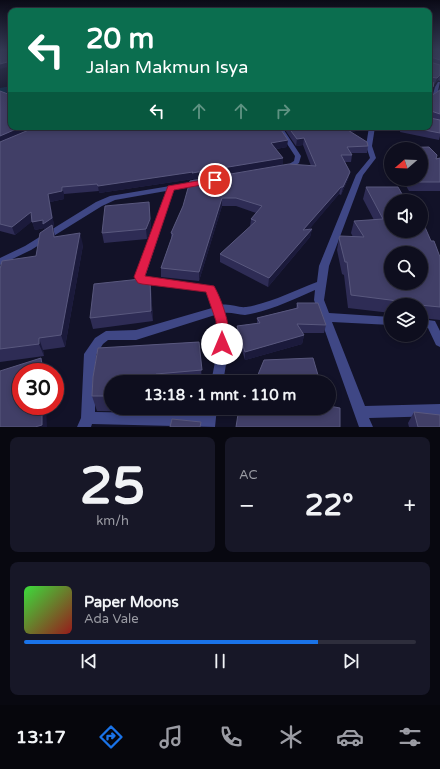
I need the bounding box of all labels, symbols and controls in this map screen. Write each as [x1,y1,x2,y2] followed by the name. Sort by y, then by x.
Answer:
[86,22,154,56] text: 20 m
[20,24,72,76] icon: left
[86,56,248,78] text: Jalan Makmun Isya
[146,100,168,122] icon: left
[188,100,210,122] icon: ahead
[230,100,252,122] icon: ahead
[272,100,294,122] icon: right
[384,142,428,186] north arrow
[384,142,428,342] map controls
[198,163,232,197] pin
[204,169,226,191] icon: arrive
[384,194,428,238] button: sound
[384,246,428,290] button: search
[384,298,428,342] button: layers
[201,323,243,365] position arrow
[12,363,64,415] speed limit sign: 30
[144,386,296,404] text: 13:18 · 1 mnt · 110 m
[80,455,145,518] text: 25
[239,467,258,483] text: AC
[305,487,354,524] text: 22°
[239,493,255,519] text: −
[404,493,416,519] text: +
[96,513,129,529] text: km/h
[84,593,179,611] text: Paper Moons
[84,611,139,627] text: Ada Vale
[78,650,100,672] icon: previous
[209,650,231,672] icon: pause
[340,650,362,672] icon: next
[97,723,125,751] icon: directions
[157,723,185,751] icon: music
[217,723,245,751] icon: phone
[277,723,305,751] icon: climate
[336,723,364,751] icon: car
[396,723,424,751] icon: filters
[16,726,66,748] text: 13:17

